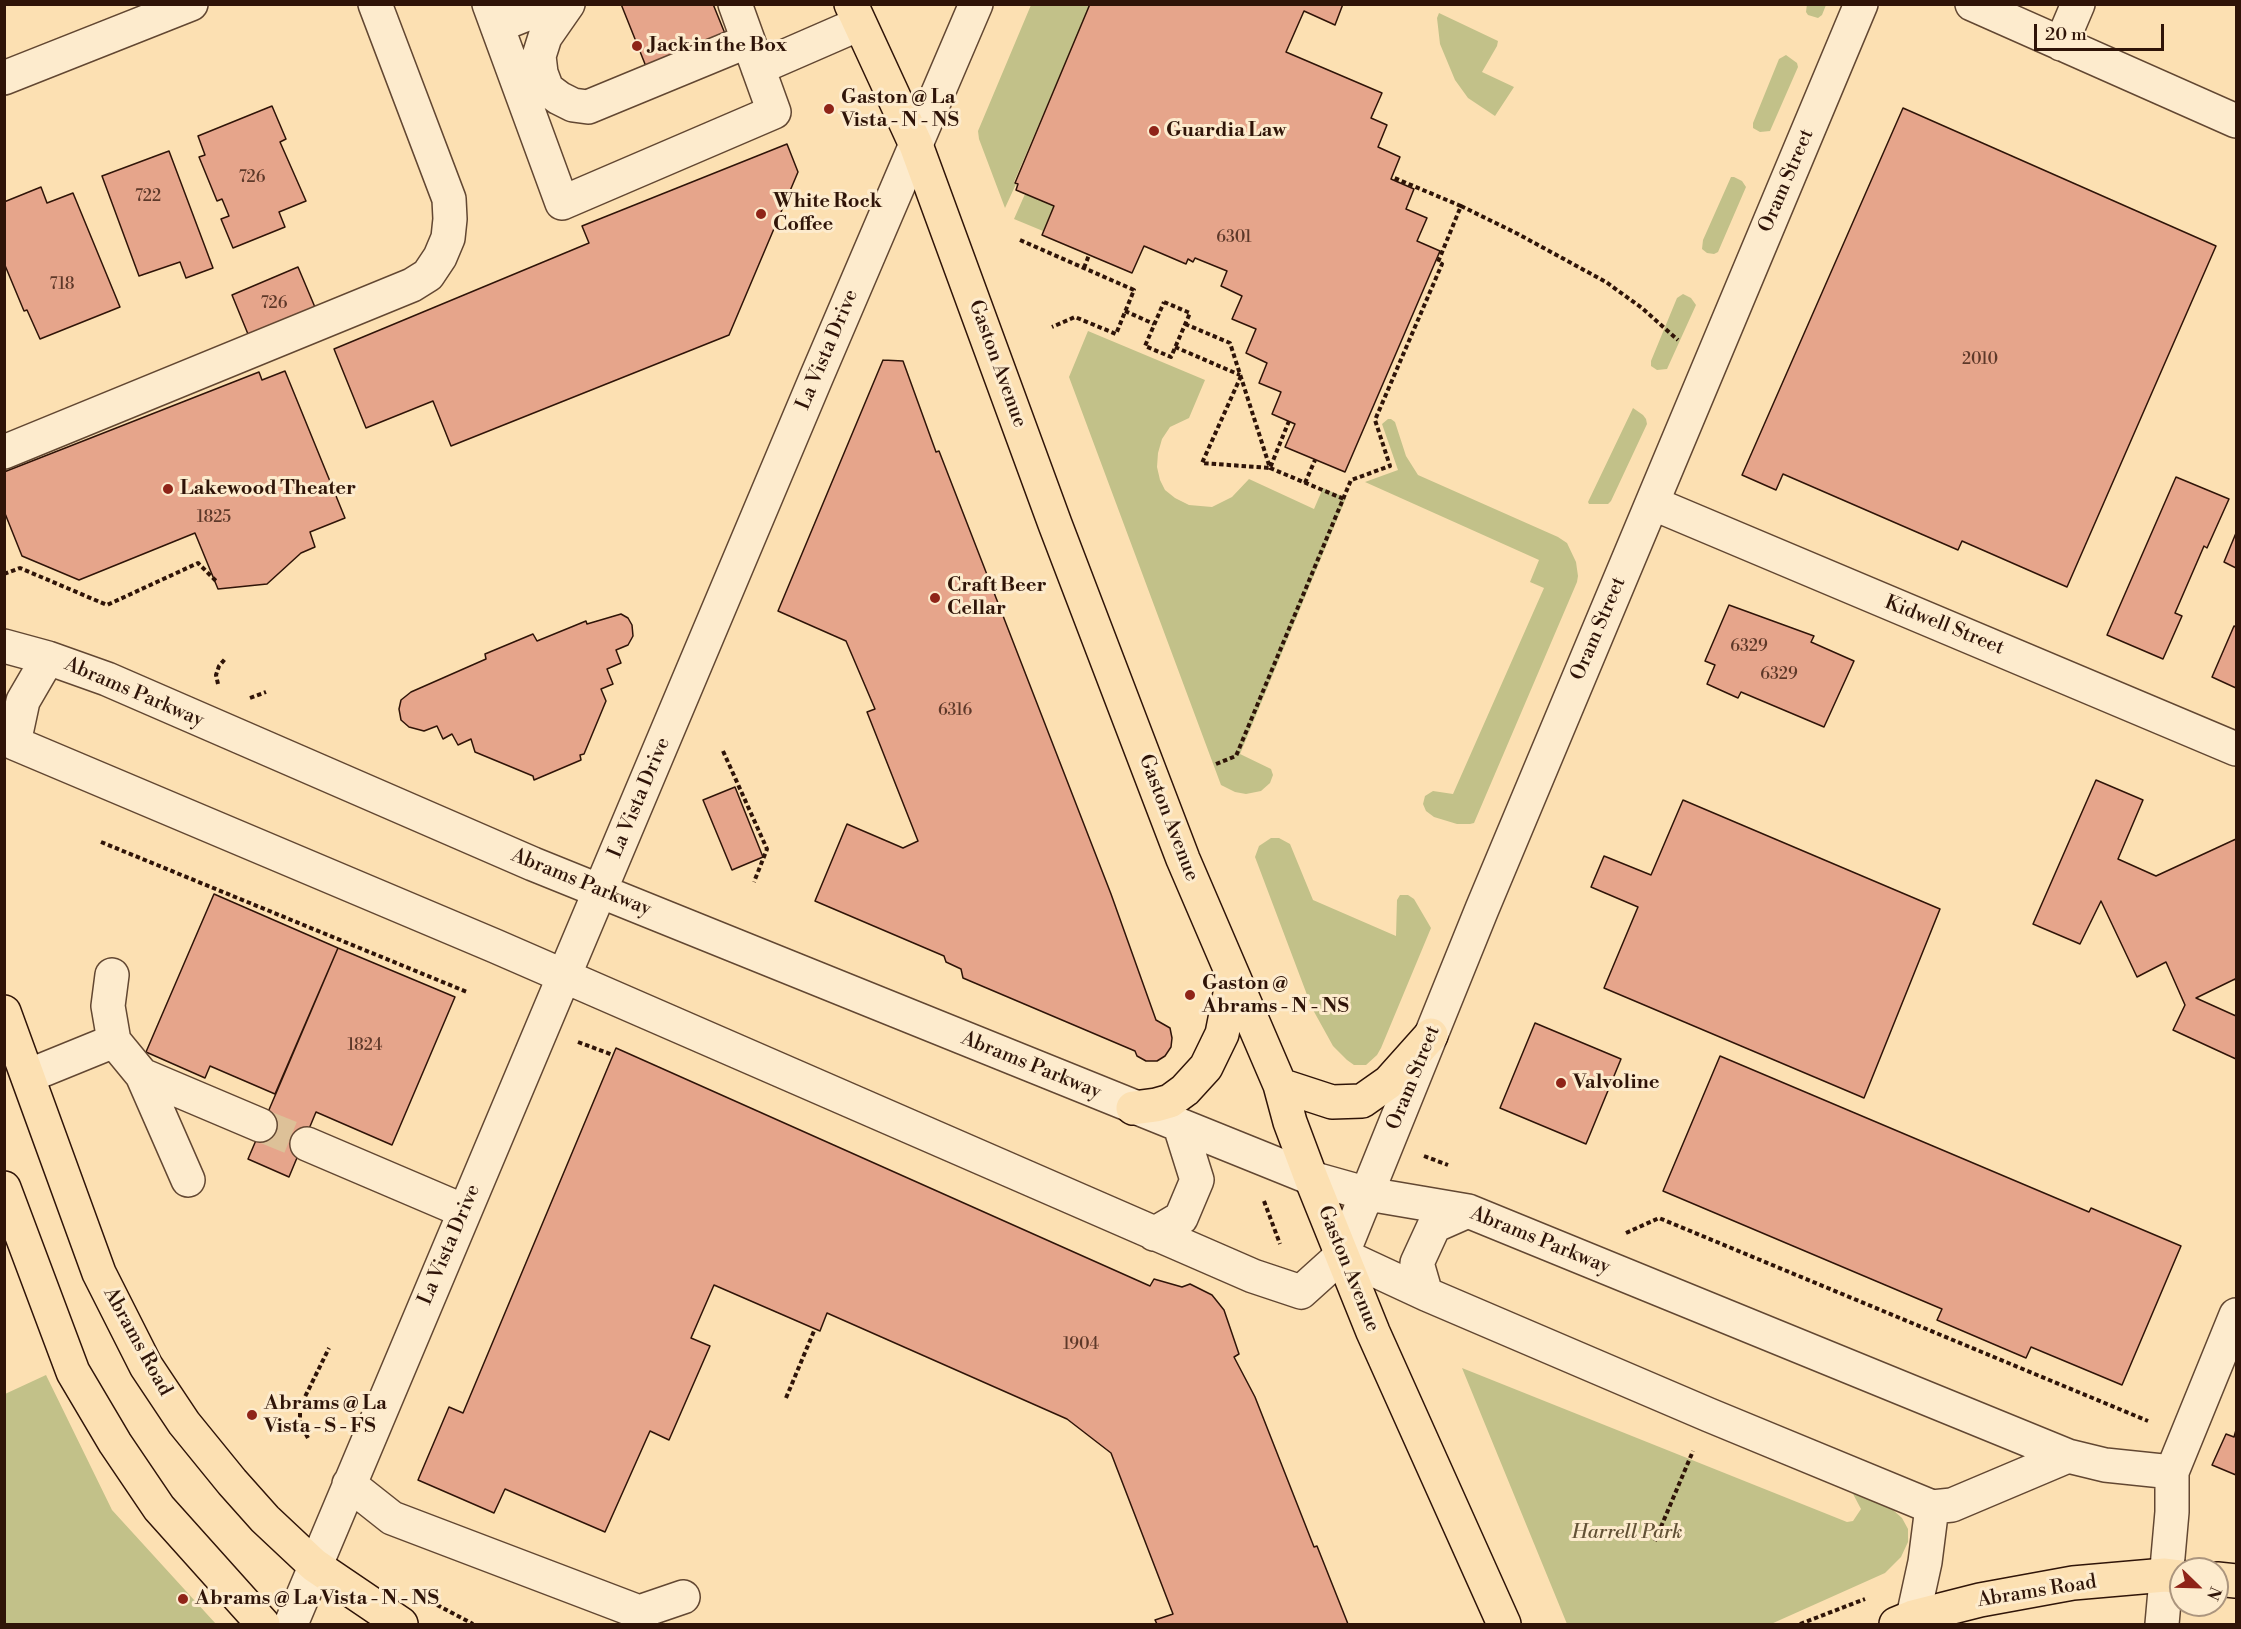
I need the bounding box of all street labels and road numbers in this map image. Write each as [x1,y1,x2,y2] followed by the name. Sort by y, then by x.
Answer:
[1754,126,1820,236] street label: Oram Street
[792,286,864,414] street label: La Vista Drive
[963,297,1031,431] street label: Gaston Avenue
[1566,574,1632,684] street label: Oram Street
[1881,591,2007,661] street label: Kidwell Street
[61,653,207,733] street label: Abrams Parkway
[604,734,676,862] street label: La Vista Drive
[1133,751,1203,885] street label: Gaston Avenue
[507,844,655,922] street label: Abrams Parkway
[1382,1022,1446,1134] street label: Oram Street
[957,1027,1105,1105] street label: Abrams Parkway
[414,1181,486,1309] street label: La Vista Drive
[1312,1202,1384,1336] street label: Gaston Avenue
[1466,1202,1614,1280] street label: Abrams Parkway
[97,1284,177,1400] street label: Abrams Road
[1976,1571,2098,1613] street label: Abrams Road

